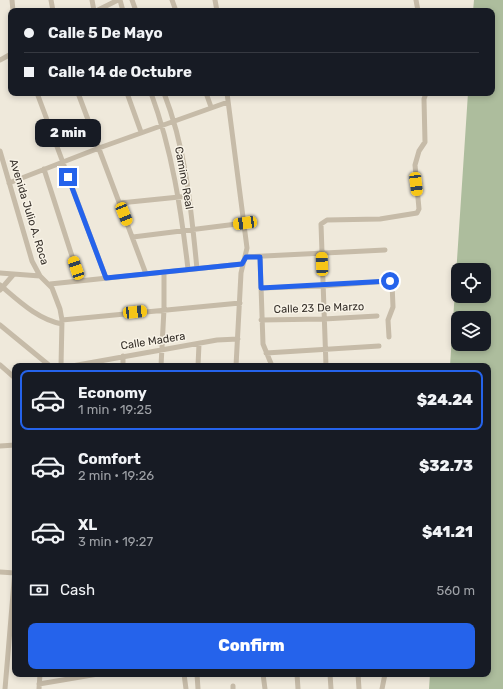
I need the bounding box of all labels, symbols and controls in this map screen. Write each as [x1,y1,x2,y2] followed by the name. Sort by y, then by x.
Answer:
[48,24,163,42] text: Calle 5 De Mayo
[48,63,192,81] text: Calle 14 de Octubre
[35,119,101,147] callout: 2 min
[50,125,86,140] text: 2 min
[172,146,196,210] street label: Camino Real
[7,158,51,266] street label: Avenida Julio A. Roca
[59,168,77,186] route end
[409,171,423,197] car
[114,201,134,227] car
[232,215,258,231] car
[316,252,328,276] car
[66,255,86,281] car
[451,263,491,351] map controls
[451,263,491,303] button: locate
[381,272,399,290] route start
[273,300,365,316] street label: Calle 23 De Marzo
[122,305,148,319] car
[451,311,491,351] button: layers
[120,329,186,353] street label: Calle Madera
[30,382,66,418] icon: car
[78,384,147,402] text: Economy
[417,391,473,409] text: $24.24
[78,402,152,417] text: 1 min · 19:25
[30,448,66,484] icon: car
[78,450,141,468] text: Comfort
[419,457,473,475] text: $32.73
[78,468,154,483] text: 2 min · 19:26
[30,514,66,550] icon: car
[78,516,97,534] text: XL
[422,523,473,541] text: $41.21
[78,534,153,549] text: 3 min · 19:27
[28,579,50,601] icon: cash
[60,581,95,599] text: Cash
[436,583,475,598] text: 560 m
[28,623,475,669] button: Confirm

